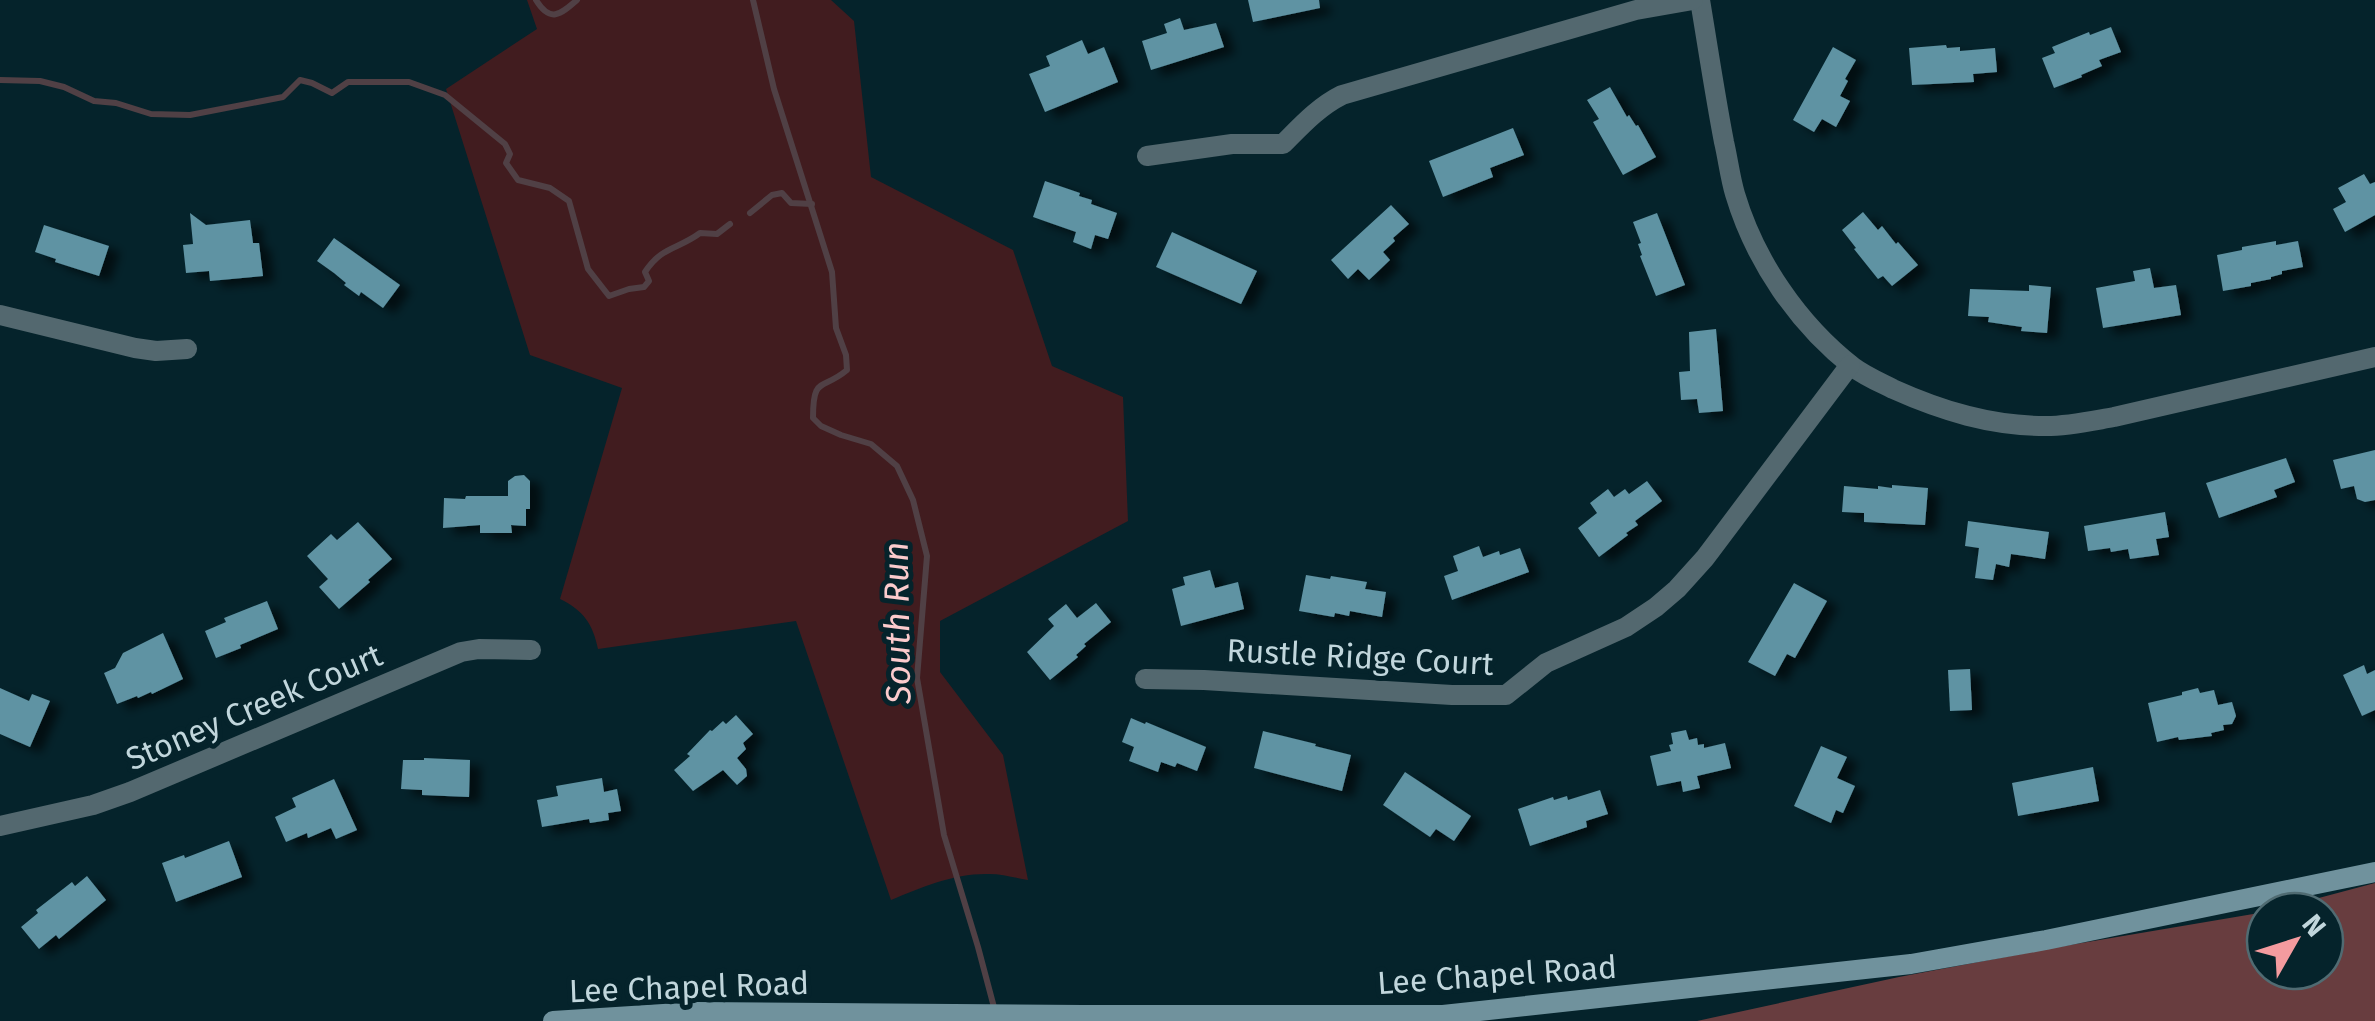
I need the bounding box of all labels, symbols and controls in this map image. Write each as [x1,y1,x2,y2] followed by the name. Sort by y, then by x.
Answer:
[875,541,919,706] water label: South Run
[1226,631,1495,683] street label: Rustle Ridge Court
[120,636,388,778] street label: Stoney Creek Court
[2245,891,2345,991] north arrow
[2295,908,2333,943] text: N
[1376,948,1618,1002] street label: Lee Chapel Road
[568,964,810,1010] street label: Lee Chapel Road

